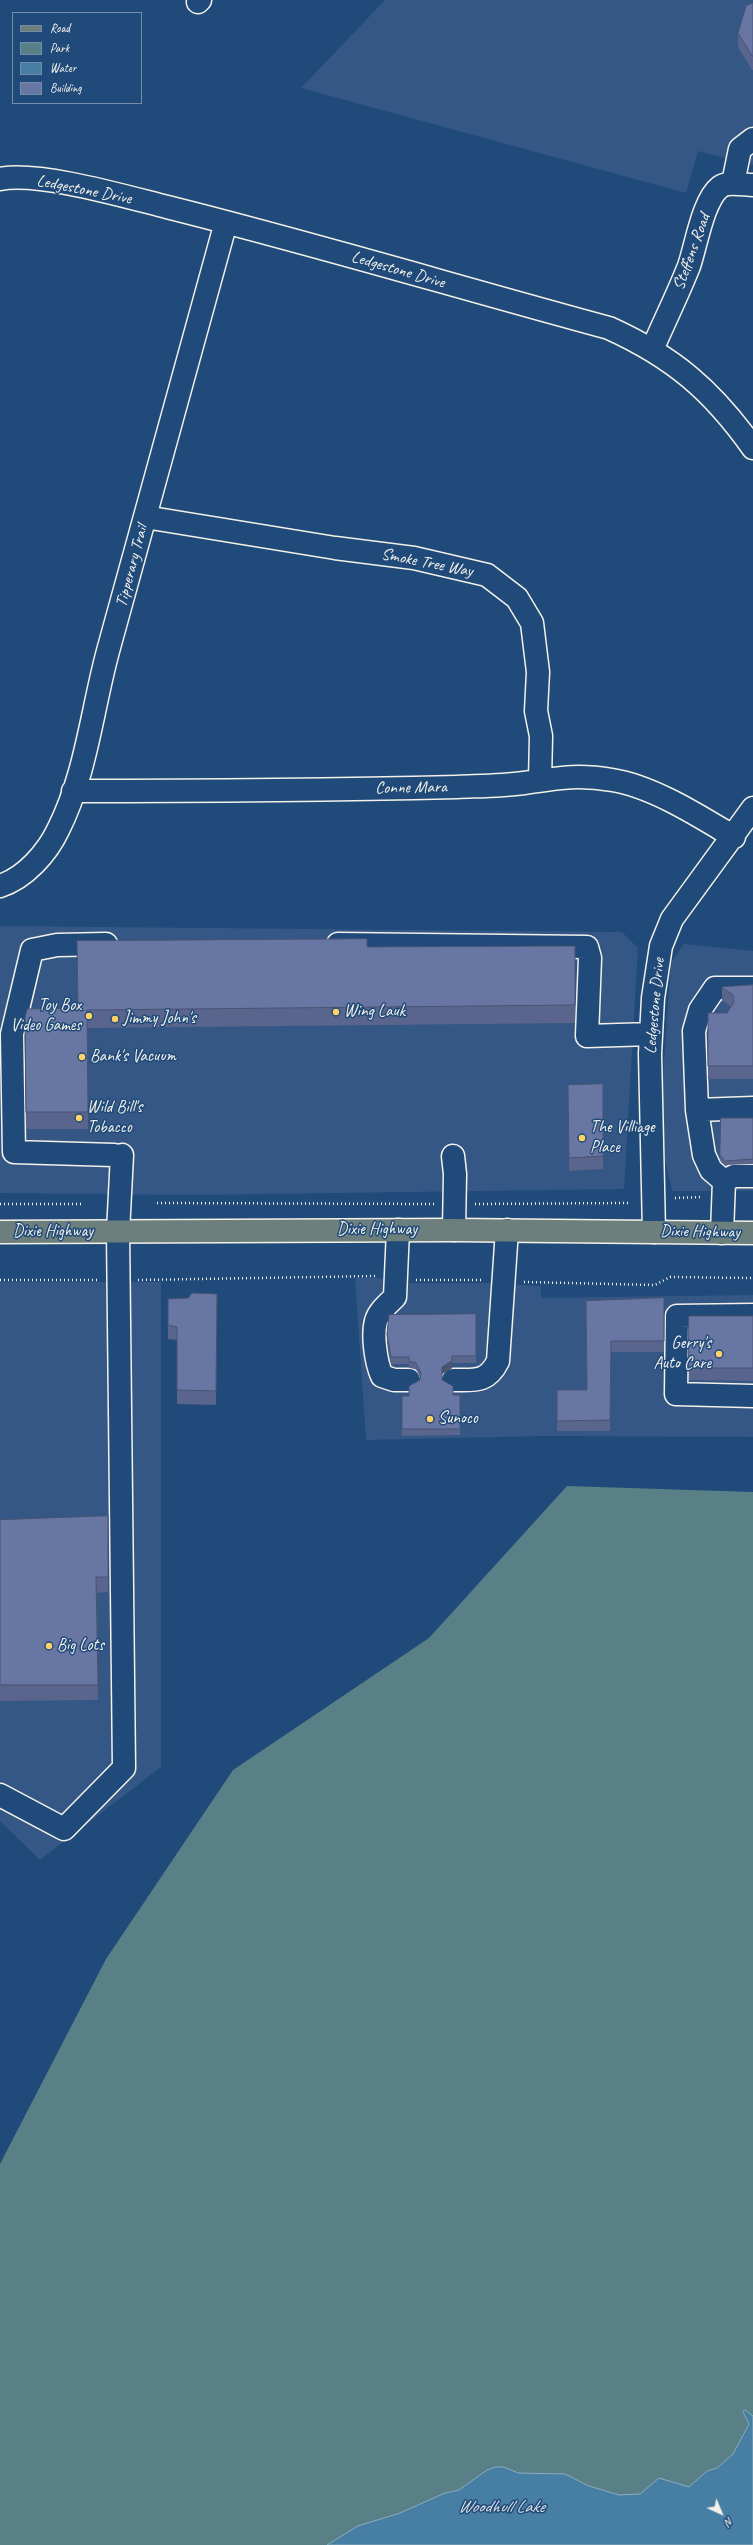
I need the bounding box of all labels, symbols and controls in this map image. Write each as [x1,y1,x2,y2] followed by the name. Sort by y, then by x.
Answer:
[12,12,142,104] legend
[50,20,70,36] text: Road
[50,40,69,56] text: Park
[50,60,76,76] text: Water
[50,80,82,96] text: Building
[35,171,133,209] street label: Ledgestone Drive
[669,211,715,293] street label: Steffens Road
[349,247,447,293] street label: Ledgestone Drive
[111,523,153,609] street label: Tipperary Trail
[380,544,474,582] street label: Smoke Tree Way
[375,777,447,799] street label: Conne Mara
[641,957,669,1055] street label: Ledgestone Drive
[11,996,81,1036] place label: Toy Box Video Games
[344,1002,405,1022] place label: Wing Lauk
[331,1007,341,1017] marker: Wing Lauk
[123,1009,196,1029] place label: Jimmy John's
[84,1011,94,1021] marker: Toy Box Video Games
[110,1014,120,1024] marker: Jimmy John's
[90,1047,176,1067] place label: Bank's Vacuum
[77,1052,87,1062] marker: Bank's Vacuum
[87,1098,142,1138] place label: Wild Bill's Tobacco
[74,1113,84,1123] marker: Wild Bill's Tobacco
[590,1118,655,1158] place label: The Villiage Place
[577,1133,587,1143] marker: The Villiage Place
[337,1220,417,1240] street label: Dixie Highway
[660,1221,740,1243] street label: Dixie Highway
[13,1222,93,1242] street label: Dixie Highway
[654,1334,711,1374] place label: Gerry's Auto Care
[714,1349,724,1359] marker: Gerry's Auto Care
[438,1409,478,1429] place label: Sunoco
[425,1414,435,1424] marker: Sunoco
[57,1636,104,1656] place label: Big Lots
[44,1641,54,1651] marker: Big Lots
[701,2493,741,2533] north arrow
[458,2496,544,2518] water label: Woodhull Lake
[722,2514,737,2529] text: N

